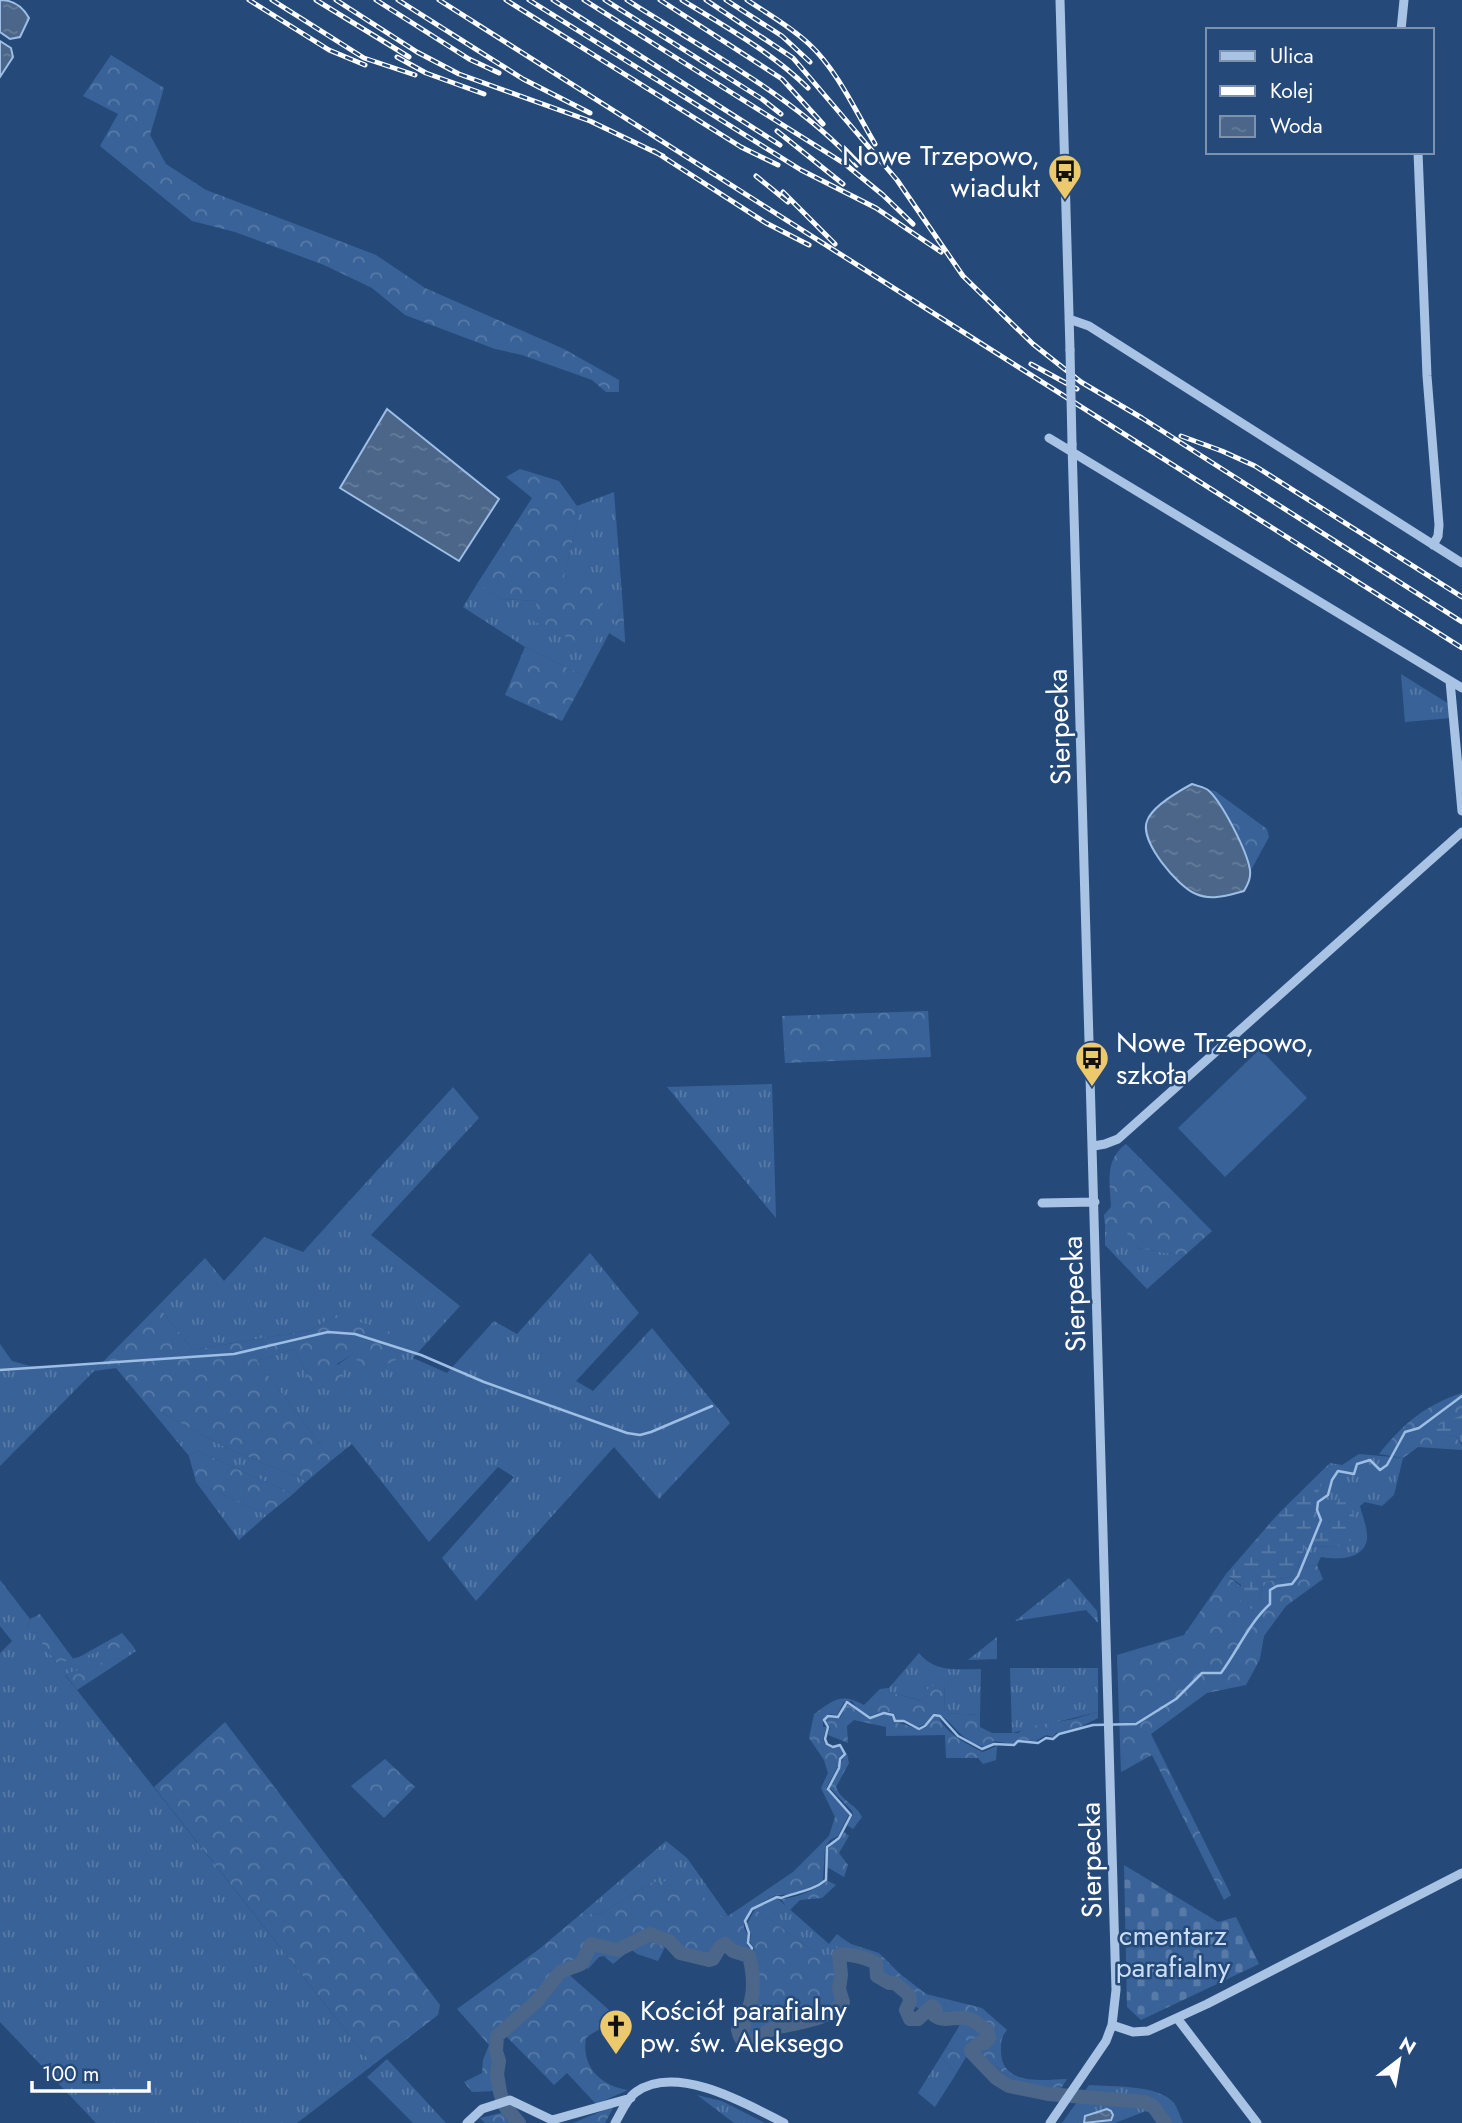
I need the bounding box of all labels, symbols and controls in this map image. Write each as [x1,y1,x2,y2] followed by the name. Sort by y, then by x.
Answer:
[1206,28,1434,154] legend
[1270,41,1314,71] text: Ulica
[1270,76,1314,106] text: Kolej
[1270,111,1323,141] text: Woda
[842,135,1040,208] place label: Nowe Trzepowo, wiadukt
[1046,152,1084,201] bus stop icon: Nowe Trzepowo, wiadukt
[1036,668,1082,786] street label: Sierpecka
[1116,1022,1314,1095] place label: Nowe Trzepowo, szkoła
[1073,1039,1111,1088] bus stop icon: Nowe Trzepowo, szkoła
[1051,1235,1097,1353] street label: Sierpecka
[1069,1802,1113,1918] street label: Sierpecka
[1116,1915,1231,1988] park label: cmentarz parafialny
[640,1990,848,2063] place label: Kościół parafialny pw. św. Aleksego
[597,2007,635,2056] church icon: Kościół parafialny pw. św. Aleksego
[1364,2025,1434,2095] north arrow
[1394,2030,1421,2061] text: N
[32,2050,149,2094] scale bar
[42,2059,99,2089] text: 100 m

